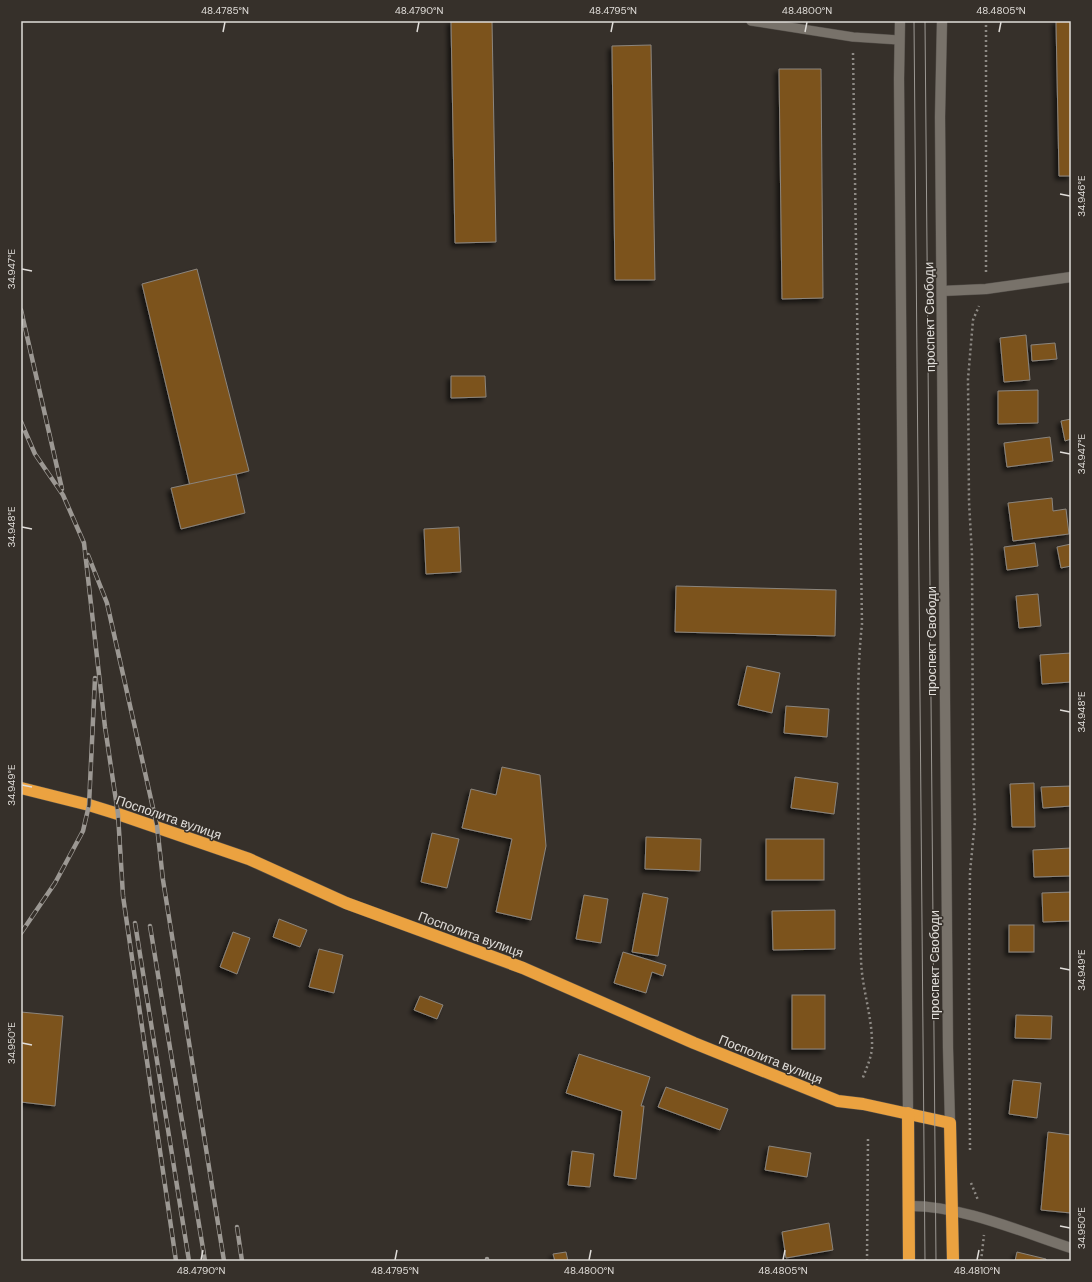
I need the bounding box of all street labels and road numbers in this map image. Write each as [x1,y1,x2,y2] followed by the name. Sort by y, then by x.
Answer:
[920,262,939,372] street label: проспект Свободи
[923,586,940,696] street label: проспект Свободи
[114,791,224,844] street label: Посполита вулиця
[416,908,526,961] street label: Посполита вулиця
[926,910,943,1020] street label: проспект Свободи
[716,1031,825,1088] street label: Посполита вулиця

